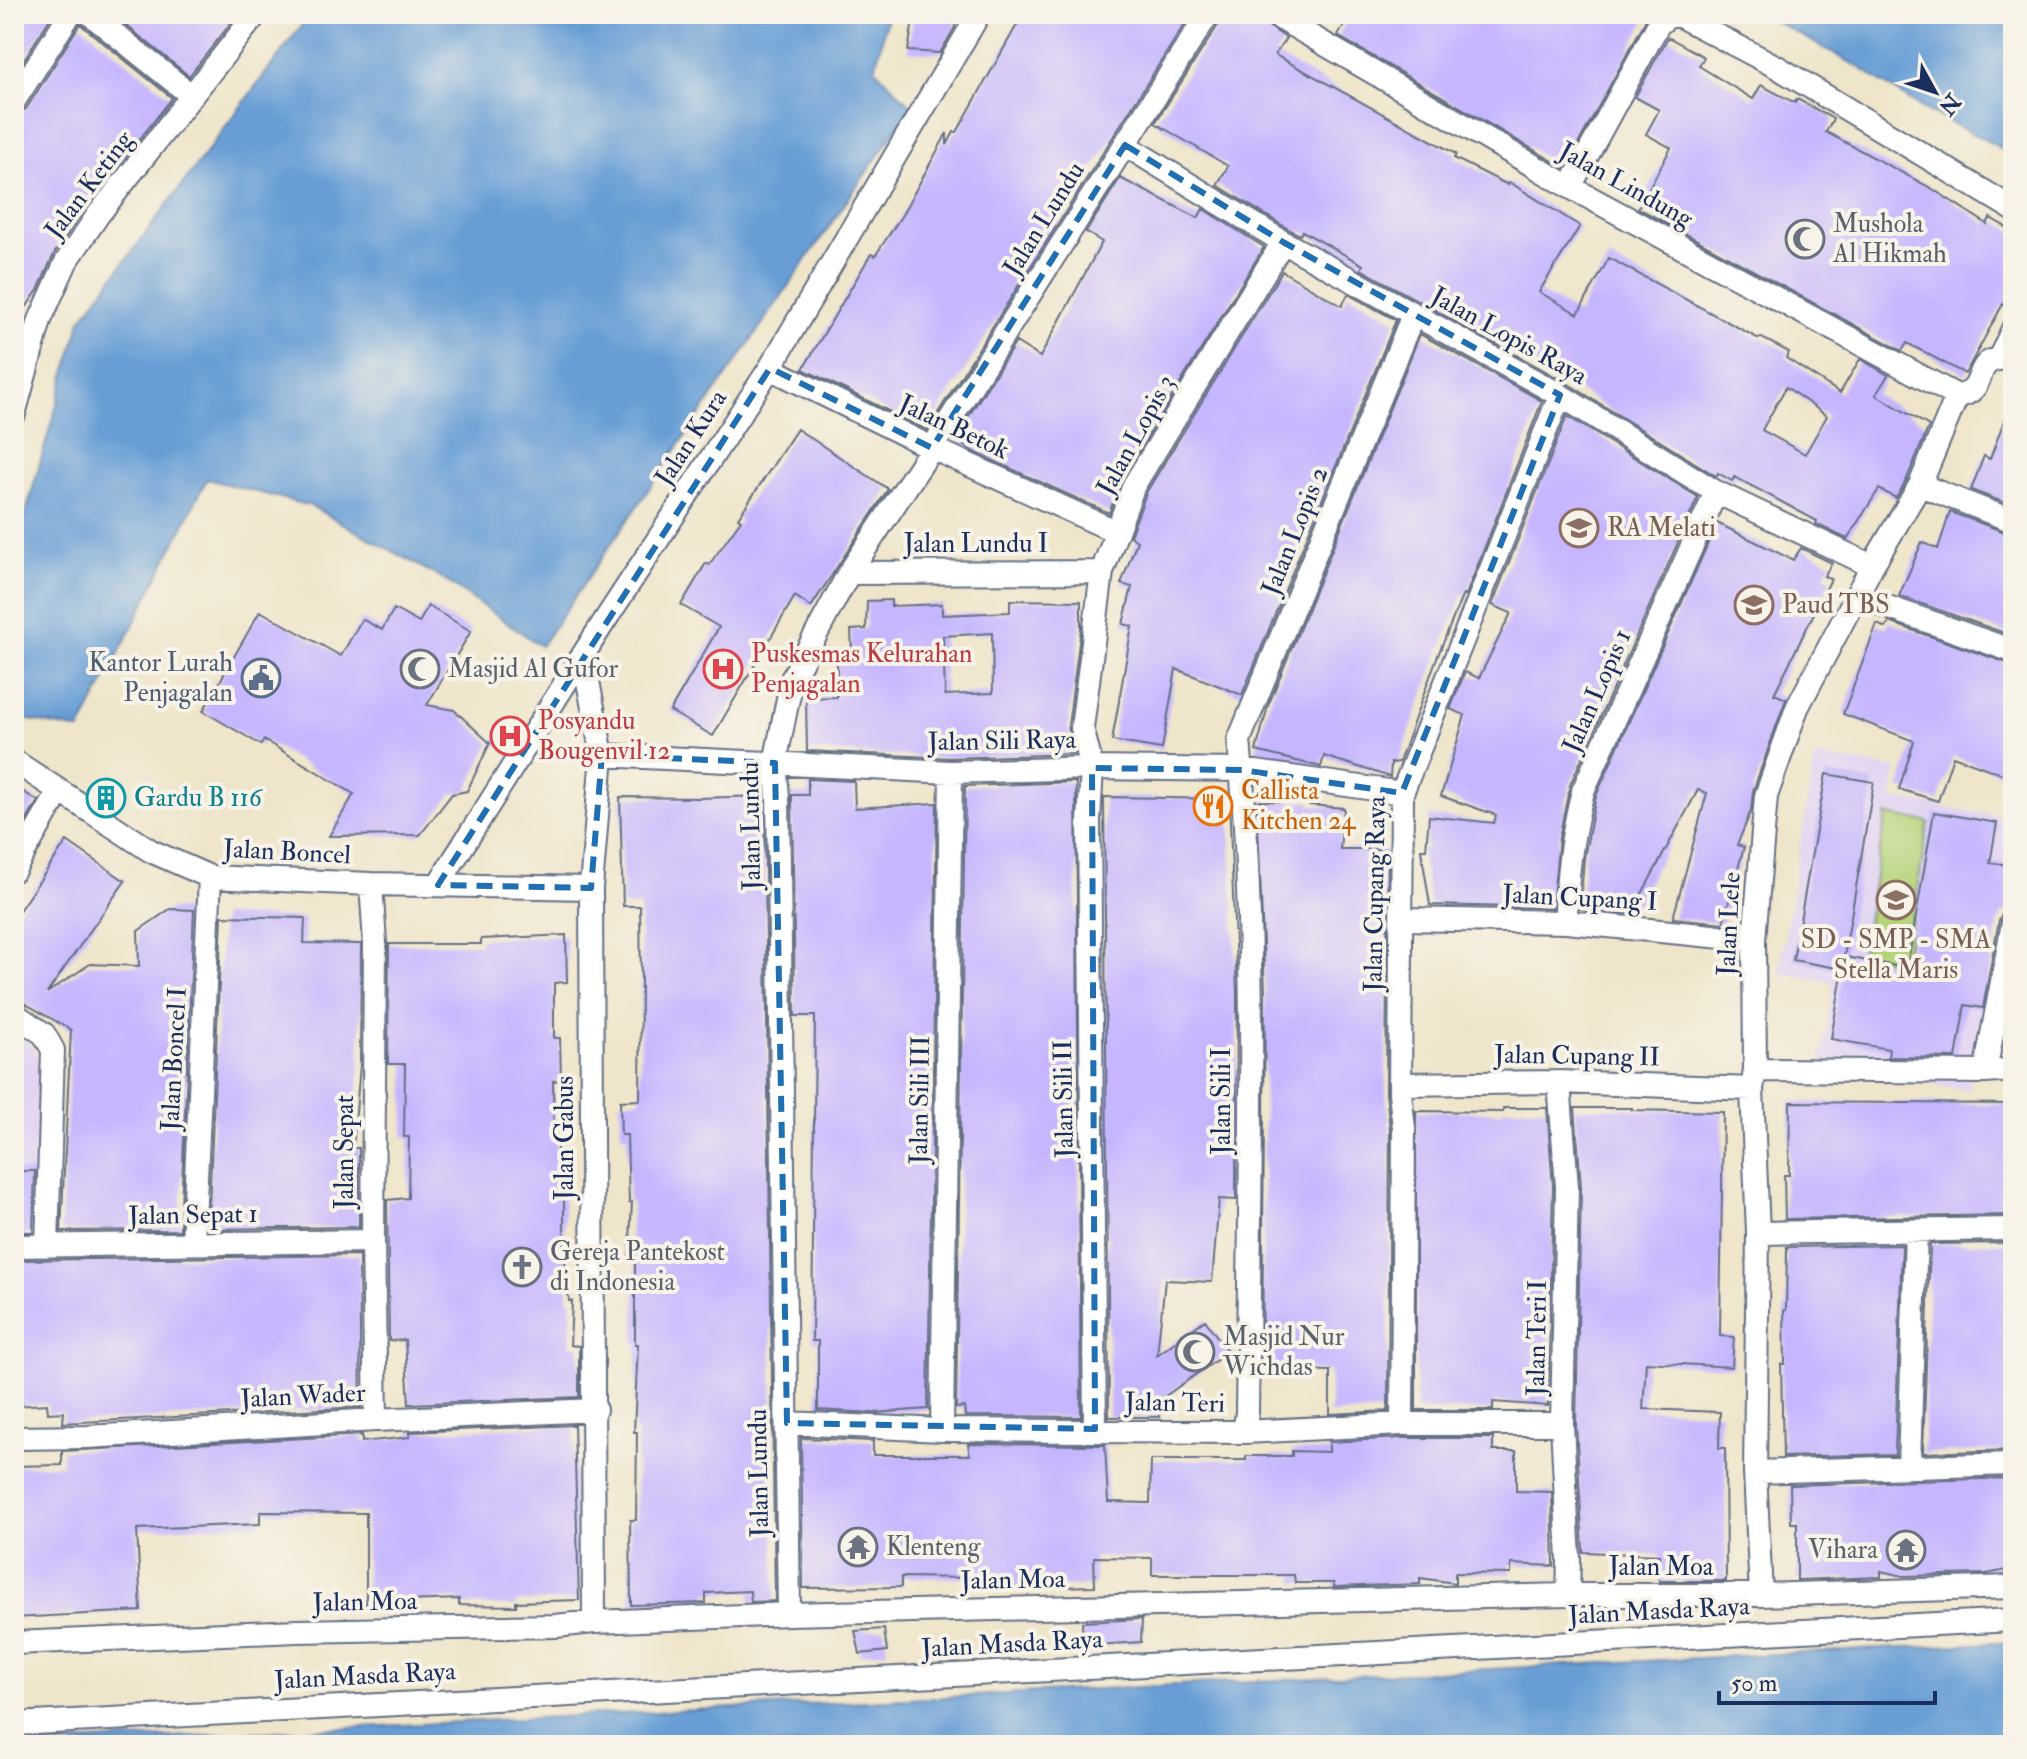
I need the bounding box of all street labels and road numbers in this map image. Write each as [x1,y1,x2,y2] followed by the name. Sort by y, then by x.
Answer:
[37,124,141,246] street label: Jalan Keting
[1552,135,1700,236] street label: Jalan Lindung
[996,156,1092,283] street label: Jalan Lundu
[1424,279,1593,393] street label: Jalan Lopis Raya
[1089,369,1183,502] street label: Jalan Lopis 3
[648,384,734,493] street label: Jalan Kura
[893,387,1015,467] street label: Jalan Betok
[1254,462,1336,601] street label: Jalan Lopis 2
[903,528,1048,560] street label: Jalan Lundu I
[1555,624,1639,759] street label: Jalan Lopis 1
[927,724,1077,758] street label: Jalan Sili Raya
[734,761,768,892] street label: Jalan Lundu
[1357,796,1394,993] street label: Jalan Cupang Raya
[221,833,352,871] street label: Jalan Boncel
[1710,871,1748,978] street label: Jalan Lele
[1501,878,1658,919] street label: Jalan Cupang I
[154,986,194,1133] street label: Jalan Boncel I
[903,1035,937,1166] street label: Jalan Sili III
[1493,1039,1660,1074] street label: Jalan Cupang II
[1047,1040,1081,1159] street label: Jalan Sili II
[1206,1047,1238,1156] street label: Jalan Sili I
[549,1076,581,1201] street label: Jalan Gabus
[329,1095,362,1210] street label: Jalan Sepat
[127,1198,258,1233] street label: Jalan Sepat 1
[1520,1280,1554,1397] street label: Jalan Teri I
[239,1377,367,1415] street label: Jalan Wader
[1124,1386,1226,1420] street label: Jalan Teri
[742,1408,776,1539] street label: Jalan Lundu
[1608,1551,1714,1583] street label: Jalan Moa
[959,1563,1066,1597] street label: Jalan Moa
[311,1585,418,1619] street label: Jalan Moa
[1567,1590,1751,1632] street label: Jalan Masda Raya
[920,1623,1104,1665] street label: Jalan Masda Raya
[273,1655,457,1697] street label: Jalan Masda Raya

